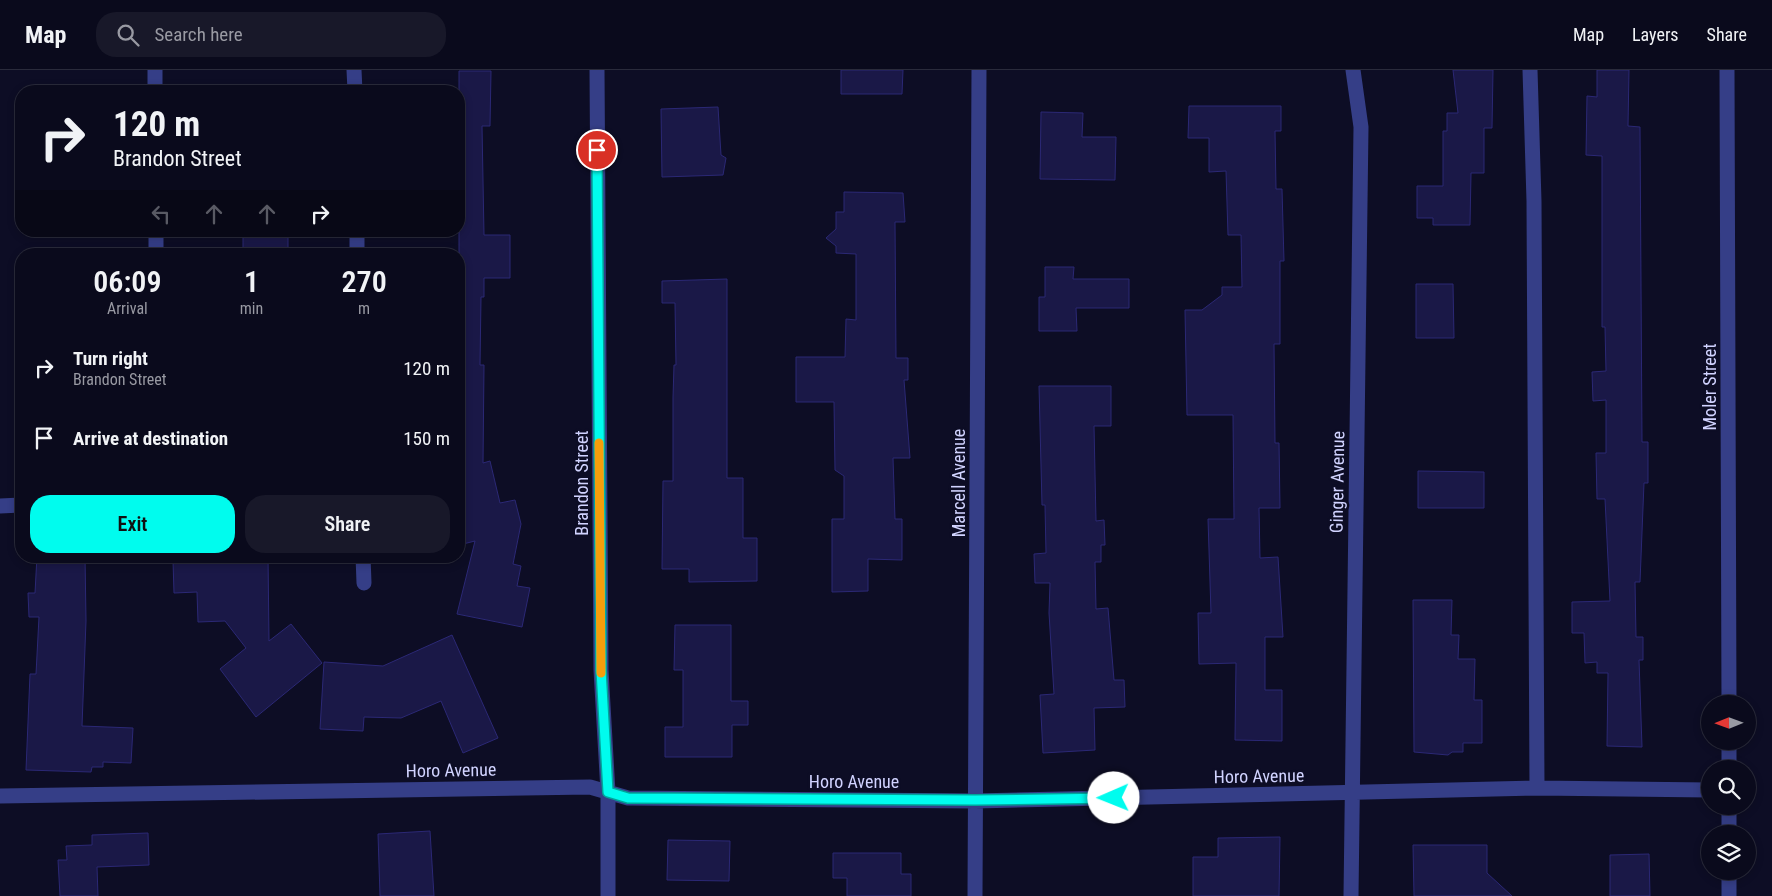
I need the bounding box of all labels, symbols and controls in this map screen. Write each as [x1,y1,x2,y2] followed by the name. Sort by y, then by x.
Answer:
[96,12,446,57] search box
[25,21,66,49] text: Map
[114,21,142,49] icon: search
[154,23,243,46] text: Search here
[1573,24,1604,45] text: Map
[1632,24,1679,45] text: Layers
[1707,24,1747,45] text: Share
[113,104,200,145] text: 120 m
[30,105,95,170] icon: right
[576,129,618,171] pin
[583,136,611,164] icon: arrive
[113,146,242,171] text: Brandon Street
[147,200,175,228] icon: left
[200,200,228,228] icon: ahead
[253,200,281,228] icon: ahead
[306,200,334,228] icon: right
[93,264,162,299] text: 06:09
[244,264,259,299] text: 1
[341,264,387,299] text: 270
[107,299,148,318] text: Arrival
[240,299,263,318] text: min
[358,299,370,318] text: m
[1699,344,1720,431] street label: Moler Street
[73,347,148,370] text: Turn right
[30,354,58,382] icon: right
[403,357,450,380] text: 120 m
[73,370,167,389] text: Brandon Street
[30,424,58,452] icon: arrive
[73,427,228,450] text: Arrive at destination
[403,427,450,450] text: 150 m
[948,429,969,537] street label: Marcell Avenue
[571,430,592,536] street label: Brandon Street
[1326,431,1348,533] street label: Ginger Avenue
[30,495,235,553] button: Exit
[245,495,450,553] button: Share
[1701,695,1756,750] north arrow
[1701,695,1756,880] map controls
[406,759,496,781] street label: Horo Avenue
[1701,760,1756,815] button: search
[1214,765,1304,787] street label: Horo Avenue
[809,771,899,792] street label: Horo Avenue
[1087,771,1139,823] position arrow
[1701,825,1756,880] button: layers

